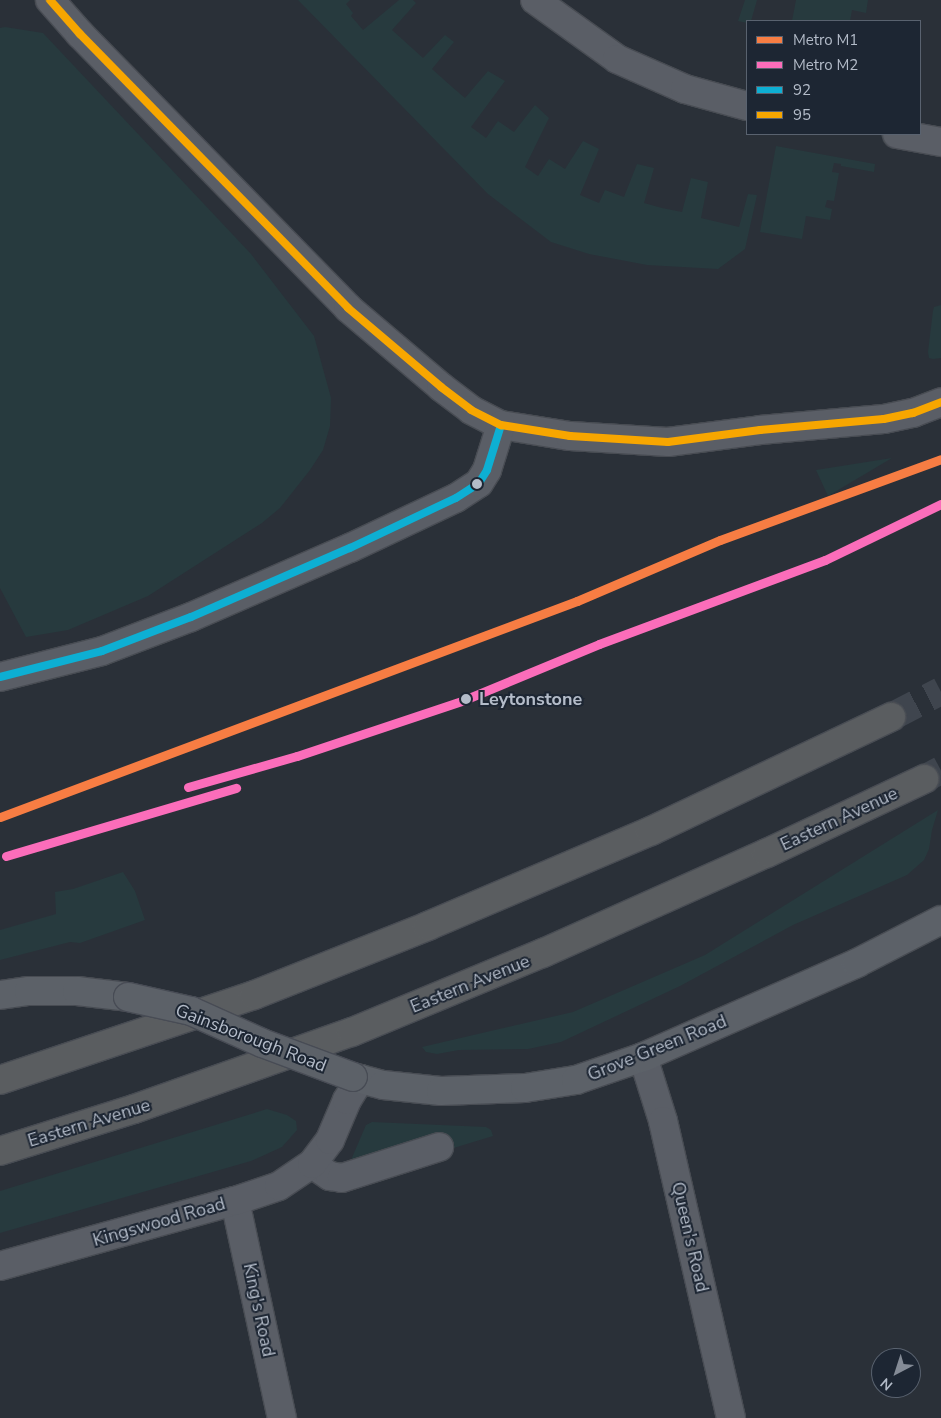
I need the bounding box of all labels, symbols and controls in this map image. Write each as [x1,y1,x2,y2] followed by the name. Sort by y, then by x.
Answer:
[746,20,921,135] legend
[793,30,858,50] text: Metro M1
[793,55,858,75] text: Metro M2
[793,80,811,100] text: 92
[793,105,811,125] text: 95
[472,479,482,489] unlabelled marker
[479,688,582,710] place label: Leytonstone
[457,690,475,708] marker: Leytonstone
[777,782,901,856] street label: Eastern Avenue
[407,950,533,1018] street label: Eastern Avenue
[172,999,330,1077] street label: Gainsborough Road
[584,1010,730,1086] street label: Grove Green Road
[25,1094,153,1152] street label: Eastern Avenue
[667,1180,713,1294] street label: Queen's Road
[90,1193,228,1251] street label: Kingswood Road
[239,1261,279,1359] street label: King's Road
[871,1348,921,1398] north arrow
[877,1373,897,1395] text: N

